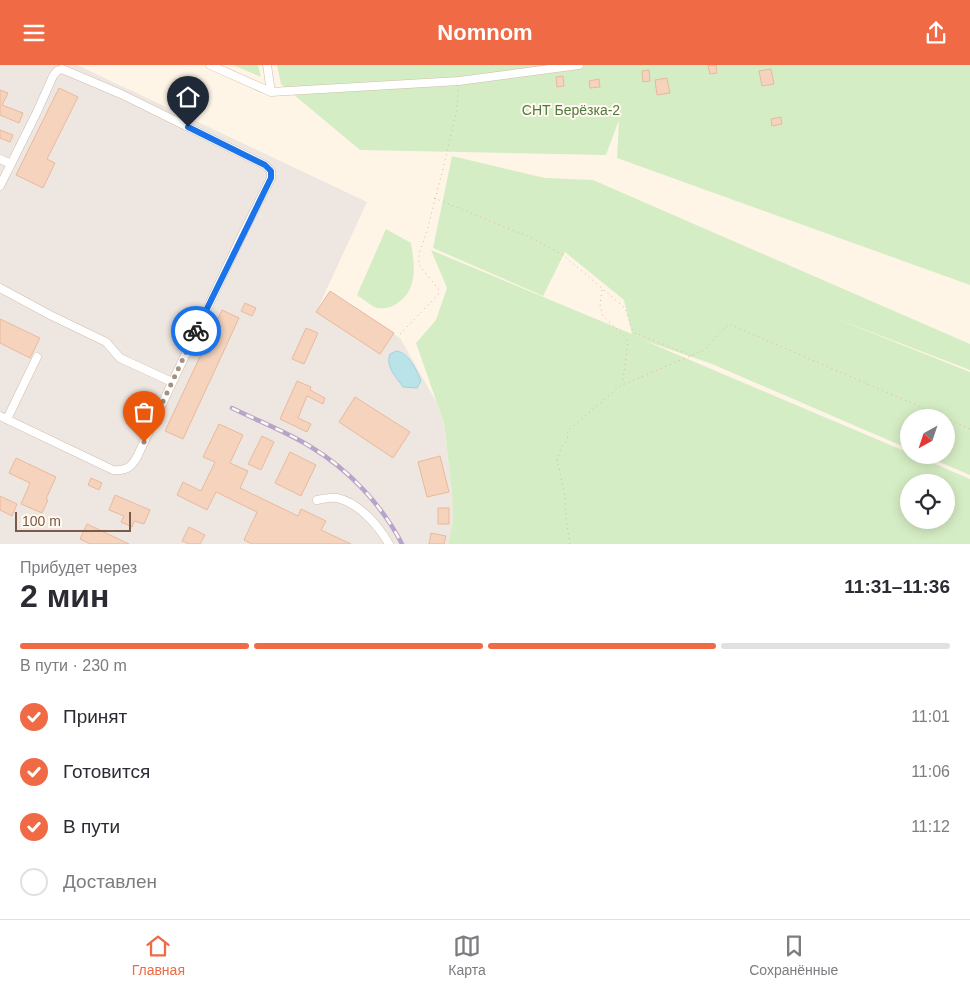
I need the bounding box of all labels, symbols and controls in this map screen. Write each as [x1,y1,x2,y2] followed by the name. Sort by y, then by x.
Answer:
[20,19,48,47] icon: menu
[922,19,950,47] icon: share
[437,20,533,45] text: Nomnom
[167,76,209,127] pin
[174,83,202,111] icon: home
[522,102,620,118] park label: СНТ Берёзка-2
[171,306,221,356] courier
[182,317,210,345] icon: bike
[123,391,165,442] pin
[130,398,158,426] icon: bag
[900,409,955,464] north arrow
[900,409,955,529] map controls
[900,474,955,529] button: locate
[15,509,131,532] scale bar
[22,513,61,529] text: 100 m
[20,559,137,576] text: Прибудет через
[844,576,950,597] text: 11:31–11:36
[20,578,109,614] text: 2 мин
[20,657,127,674] text: В пути · 230 m
[20,703,48,731] icon: check
[63,706,127,727] text: Принят
[911,708,950,725] text: 11:01
[20,758,48,786] icon: check
[63,761,150,782] text: Готовится
[911,763,950,780] text: 11:06
[20,813,48,841] icon: check
[63,816,120,837] text: В пути
[911,818,950,835] text: 11:12
[63,871,157,892] text: Доставлен
[132,932,185,978] tab: Главная
[448,932,486,978] tab: Карта
[749,932,838,978] tab: Сохранённые

